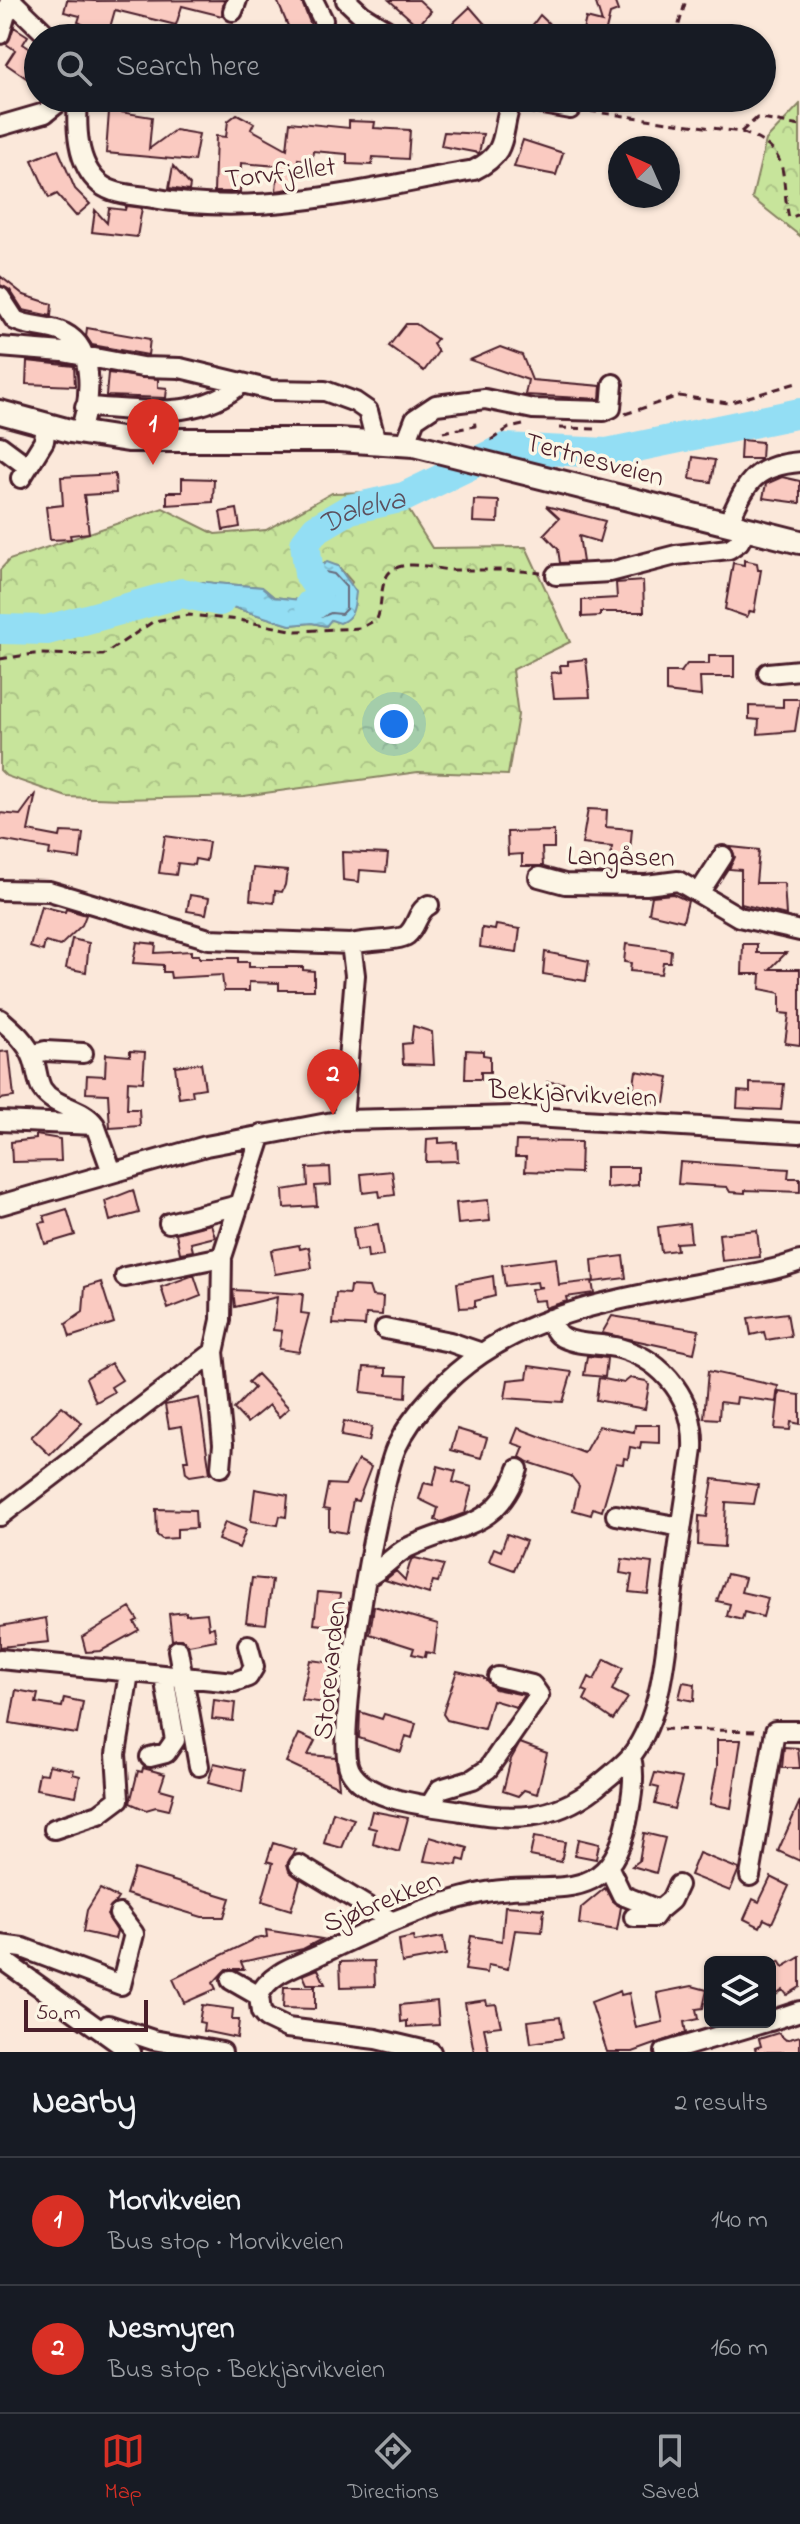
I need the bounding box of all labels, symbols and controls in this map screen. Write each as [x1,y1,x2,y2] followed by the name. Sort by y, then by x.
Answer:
[24,24,776,112] search box
[52,46,96,90] icon: search
[116,46,260,90] text: Search here
[608,136,680,208] north arrow
[223,147,338,202] street label: Torvfjellet
[127,399,179,465] pin: 1
[520,423,668,500] street label: Tertnesveien
[311,478,411,548] water label: Dalelva
[374,704,414,744] your location
[567,837,675,880] street label: Langåsen
[307,1049,359,1115] pin: 2
[486,1071,658,1120] street label: Bekkjarvikveien
[304,1599,359,1742] street label: Storevarden
[317,1861,448,1946] street label: Sjøbrekken
[704,1956,776,2028] map controls
[704,1956,776,2028] button: layers
[24,1996,148,2032] scale bar
[36,1998,81,2030] text: 50 m
[32,2079,136,2129] text: Nearby
[675,2085,768,2123] text: 2 results
[108,2180,241,2224] text: Morvikveien
[54,2202,62,2240] text: 1
[711,2202,768,2240] text: 140 m
[108,2224,343,2262] text: Bus stop · Morvikveien
[108,2308,234,2352] text: Nesmyren
[52,2330,64,2368] text: 2
[710,2330,768,2368] text: 160 m
[108,2352,385,2390] text: Bus stop · Bekkjarvikveien
[101,2429,145,2509] tab: Map
[348,2429,439,2509] tab: Directions
[641,2429,699,2509] tab: Saved

